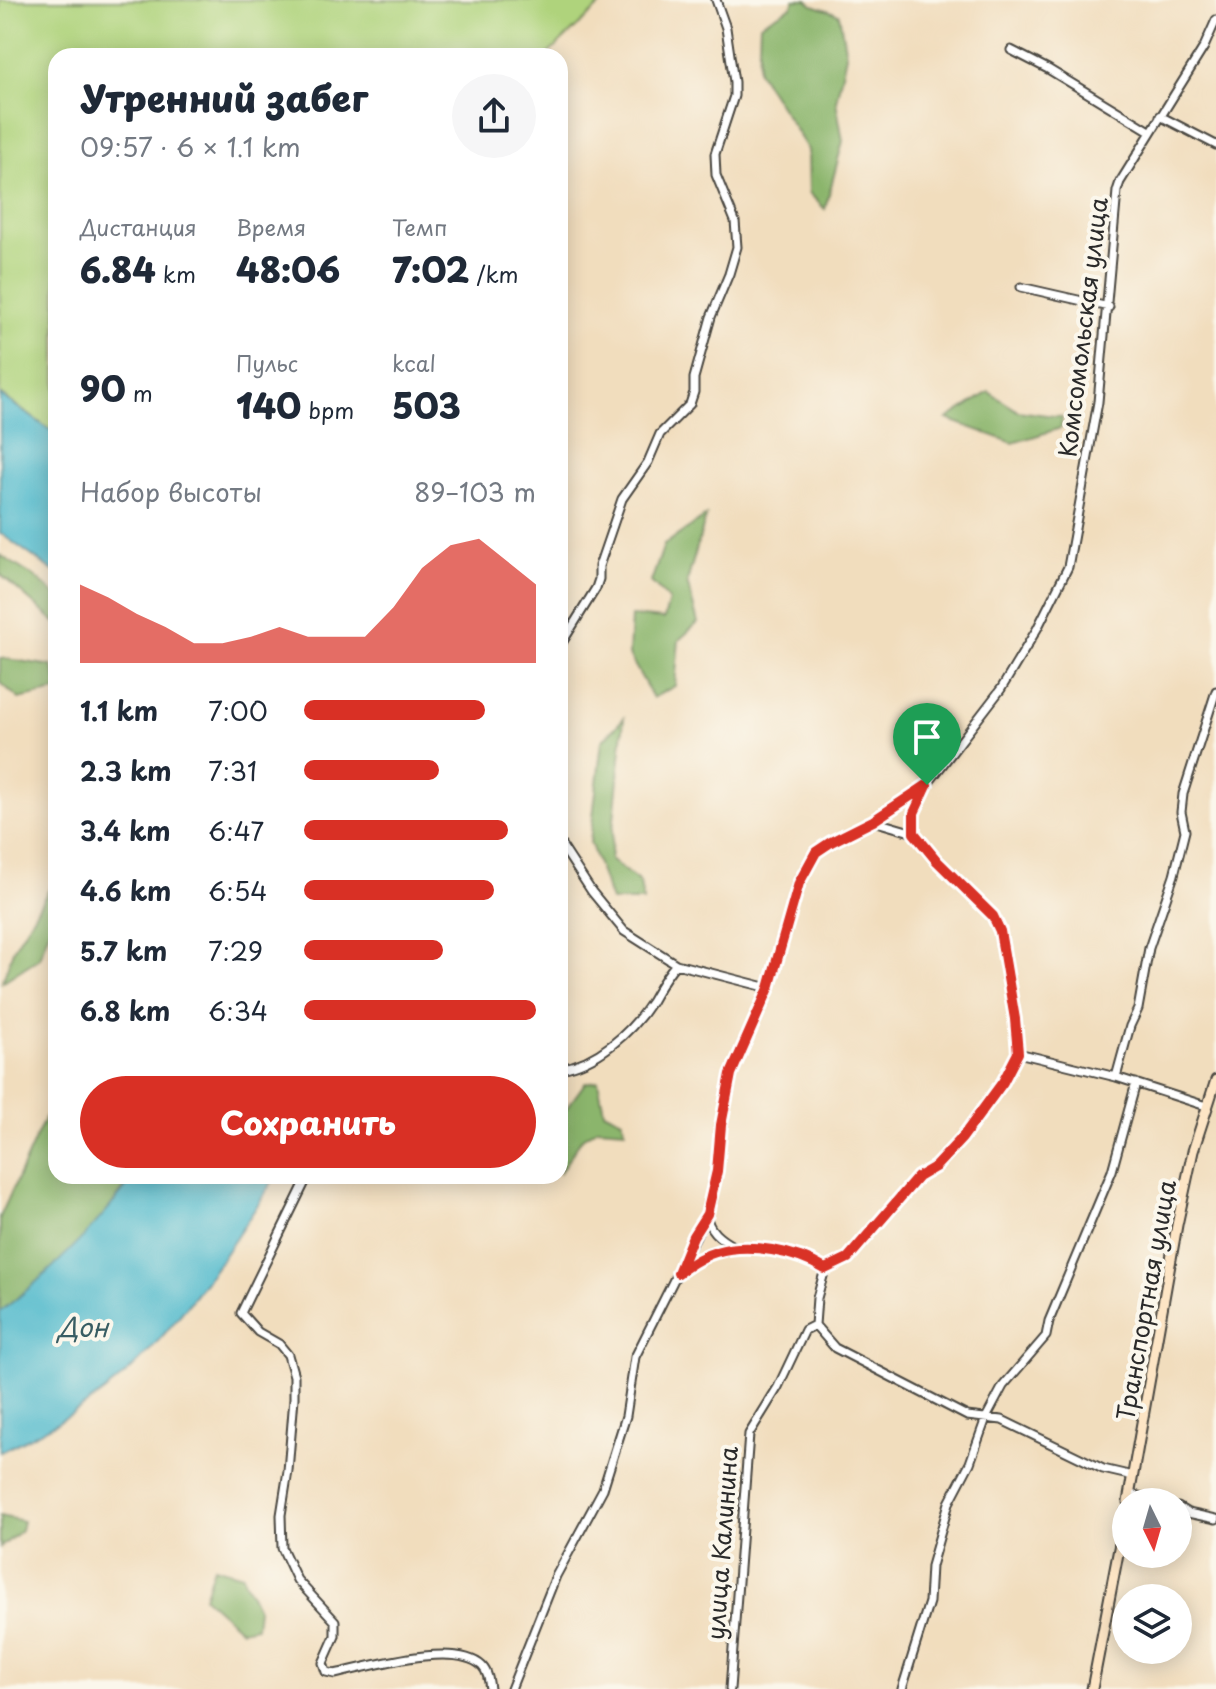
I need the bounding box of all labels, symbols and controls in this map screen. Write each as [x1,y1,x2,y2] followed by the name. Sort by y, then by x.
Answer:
[80,70,368,124] text: Утренний забег
[452,74,536,158] button: share
[80,127,301,166] text: 09:57 · 6 × 1.1 km
[1048,195,1116,459] street label: Комсомольская улица
[80,210,197,243] text: Дистанция
[236,210,306,243] text: Время
[392,210,448,243] text: Темп
[80,243,156,295] text: 6.84
[236,243,340,295] text: 48:06
[392,243,469,295] text: 7:02
[156,257,196,290] text: km
[469,257,519,290] text: /km
[236,346,298,379] text: Пульс
[392,346,436,379] text: kcal
[80,362,126,414] text: 90
[126,376,153,409] text: m
[236,379,301,431] text: 140
[392,379,461,431] text: 503
[301,393,354,426] text: bpm
[80,472,262,511] text: Набор высоты
[414,472,536,511] text: 89–103 m
[80,691,158,730] text: 1.1 km
[208,691,268,730] text: 7:00
[893,703,961,785] pin
[905,715,949,759] icon: arrive
[80,751,172,790] text: 2.3 km
[208,751,257,790] text: 7:31
[80,811,171,850] text: 3.4 km
[208,811,264,850] text: 6:47
[80,871,171,910] text: 4.6 km
[208,871,268,910] text: 6:54
[80,931,167,970] text: 5.7 km
[208,931,263,970] text: 7:29
[80,991,170,1030] text: 6.8 km
[208,991,268,1030] text: 6:34
[80,1076,536,1168] button: Сохранить
[1106,1177,1184,1423] street label: Транспортная улица
[55,1307,110,1346] water label: Дон
[696,1445,746,1641] street label: улица Калинина
[1112,1488,1192,1568] north arrow
[1112,1488,1192,1664] map controls
[1112,1584,1192,1664] button: layers

